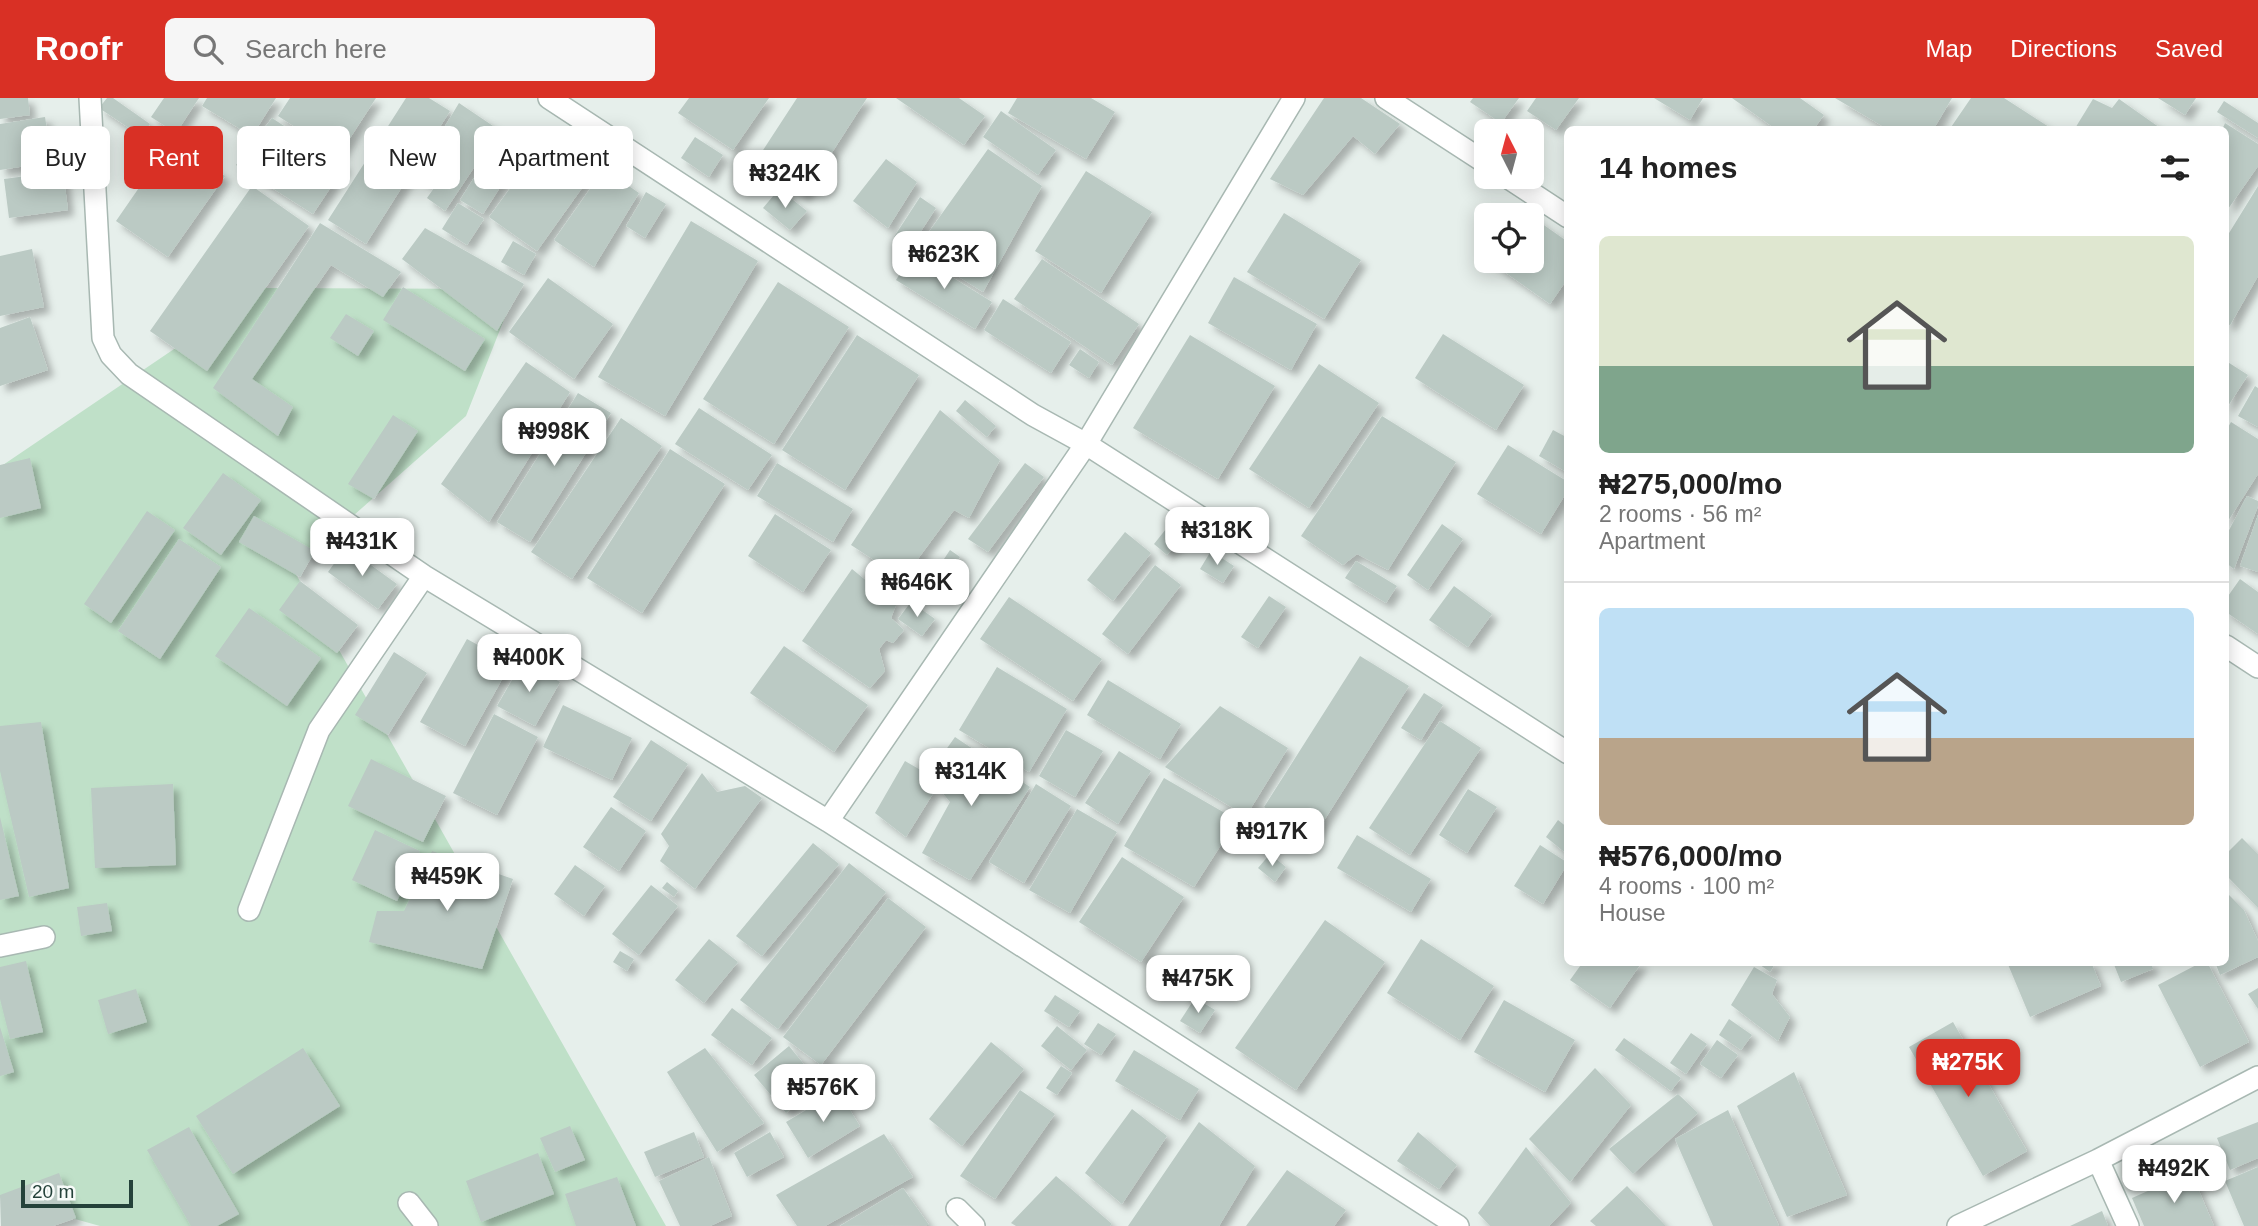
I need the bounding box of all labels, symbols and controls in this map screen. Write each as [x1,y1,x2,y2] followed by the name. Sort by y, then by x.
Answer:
[165,18,655,81] search box
[35,30,123,67] text: Roofr
[189,30,227,68] icon: search
[245,34,387,64] text: Search here
[1926,35,1972,62] text: Map
[2010,35,2117,62] text: Directions
[2155,35,2223,62] text: Saved
[1474,119,1544,189] north arrow
[1474,119,1544,273] map controls
[21,126,110,189] chip: Buy
[124,126,223,189] chip: Rent
[237,126,350,189] chip: Filters
[364,126,460,189] chip: New
[474,126,633,189] chip: Apartment
[2156,149,2194,187] icon: filters
[736,150,834,210] pin: ₦324K
[1599,151,1737,184] text: 14 homes
[749,160,821,186] text: ₦324K
[1474,203,1544,273] button: locate
[895,232,993,291] pin: ₦623K
[908,241,980,267] text: ₦623K
[1834,282,1960,408] icon: home
[505,408,603,468] pin: ₦998K
[518,418,590,444] text: ₦998K
[1599,467,1782,500] text: ₦275,000/mo
[1599,501,1761,527] text: 2 rooms · 56 m²
[1168,508,1266,567] pin: ₦318K
[1181,517,1253,543] text: ₦318K
[313,518,411,578] pin: ₦431K
[326,528,398,554] text: ₦431K
[1599,528,1705,554] text: Apartment
[868,560,966,619] pin: ₦646K
[881,569,953,595] text: ₦646K
[480,634,578,694] pin: ₦400K
[493,644,565,670] text: ₦400K
[1834,654,1960,780] icon: home
[922,748,1020,808] pin: ₦314K
[935,758,1007,784] text: ₦314K
[1223,808,1321,868] pin: ₦917K
[1236,818,1308,844] text: ₦917K
[1599,839,1782,872] text: ₦576,000/mo
[398,854,496,913] pin: ₦459K
[411,863,483,889] text: ₦459K
[1599,873,1774,899] text: 4 rooms · 100 m²
[1599,900,1665,926] text: House
[1149,956,1247,1015] pin: ₦475K
[1162,965,1234,991] text: ₦475K
[1919,1040,2017,1099] pin: ₦275K
[1932,1049,2004,1075] text: ₦275K
[774,1065,872,1124] pin: ₦576K
[787,1074,859,1100] text: ₦576K
[2125,1146,2223,1205] pin: ₦492K
[2138,1155,2210,1181] text: ₦492K
[21,1177,133,1209] scale bar
[32,1181,74,1202] text: 20 m

